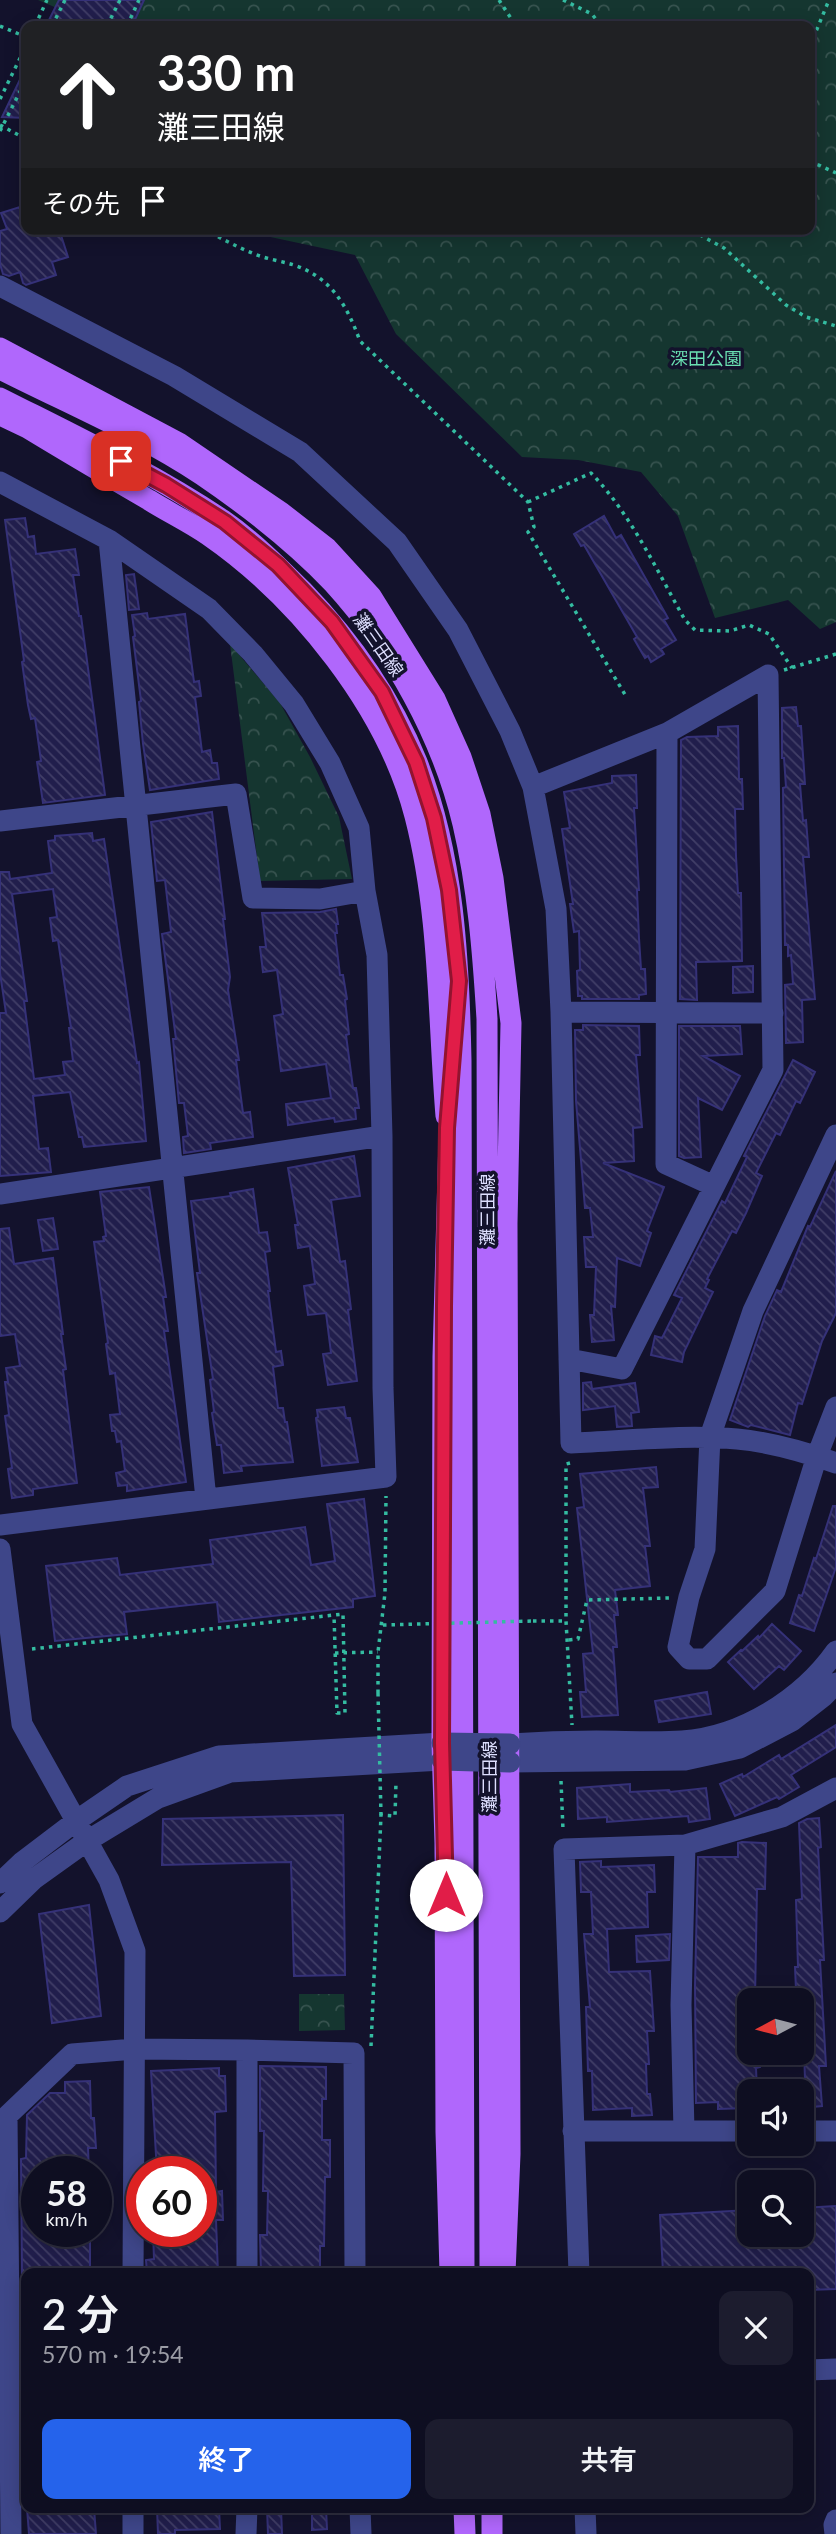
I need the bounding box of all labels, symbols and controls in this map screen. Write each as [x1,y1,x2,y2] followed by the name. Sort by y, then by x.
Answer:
[157,43,295,101] text: 330 m
[42,49,133,140] icon: ahead
[157,107,285,146] text: 灘三田線
[134,182,172,220] icon: arrive
[42,187,120,219] text: その先
[670,347,742,369] park label: 深田公園
[91,431,151,491] pin
[102,442,140,480] icon: arrive
[349,609,408,680] street label: 灘三田線
[476,1174,498,1246] street label: 灘三田線
[478,1741,500,1813] street label: 灘三田線
[409,1858,483,1932] position arrow
[737,1988,814,2065] north arrow
[737,1988,814,2247] map controls
[737,2079,814,2156] button: sound
[126,2156,217,2247] speed limit sign: 60
[737,2170,814,2247] button: search
[46,2171,87,2213] text: 58
[45,2208,88,2230] text: km/h
[42,2289,119,2339] text: 2 分
[719,2291,793,2365] button: close
[42,2340,184,2368] text: 570 m · 19:54
[42,2419,411,2499] button: 終了
[425,2419,793,2499] button: 共有

